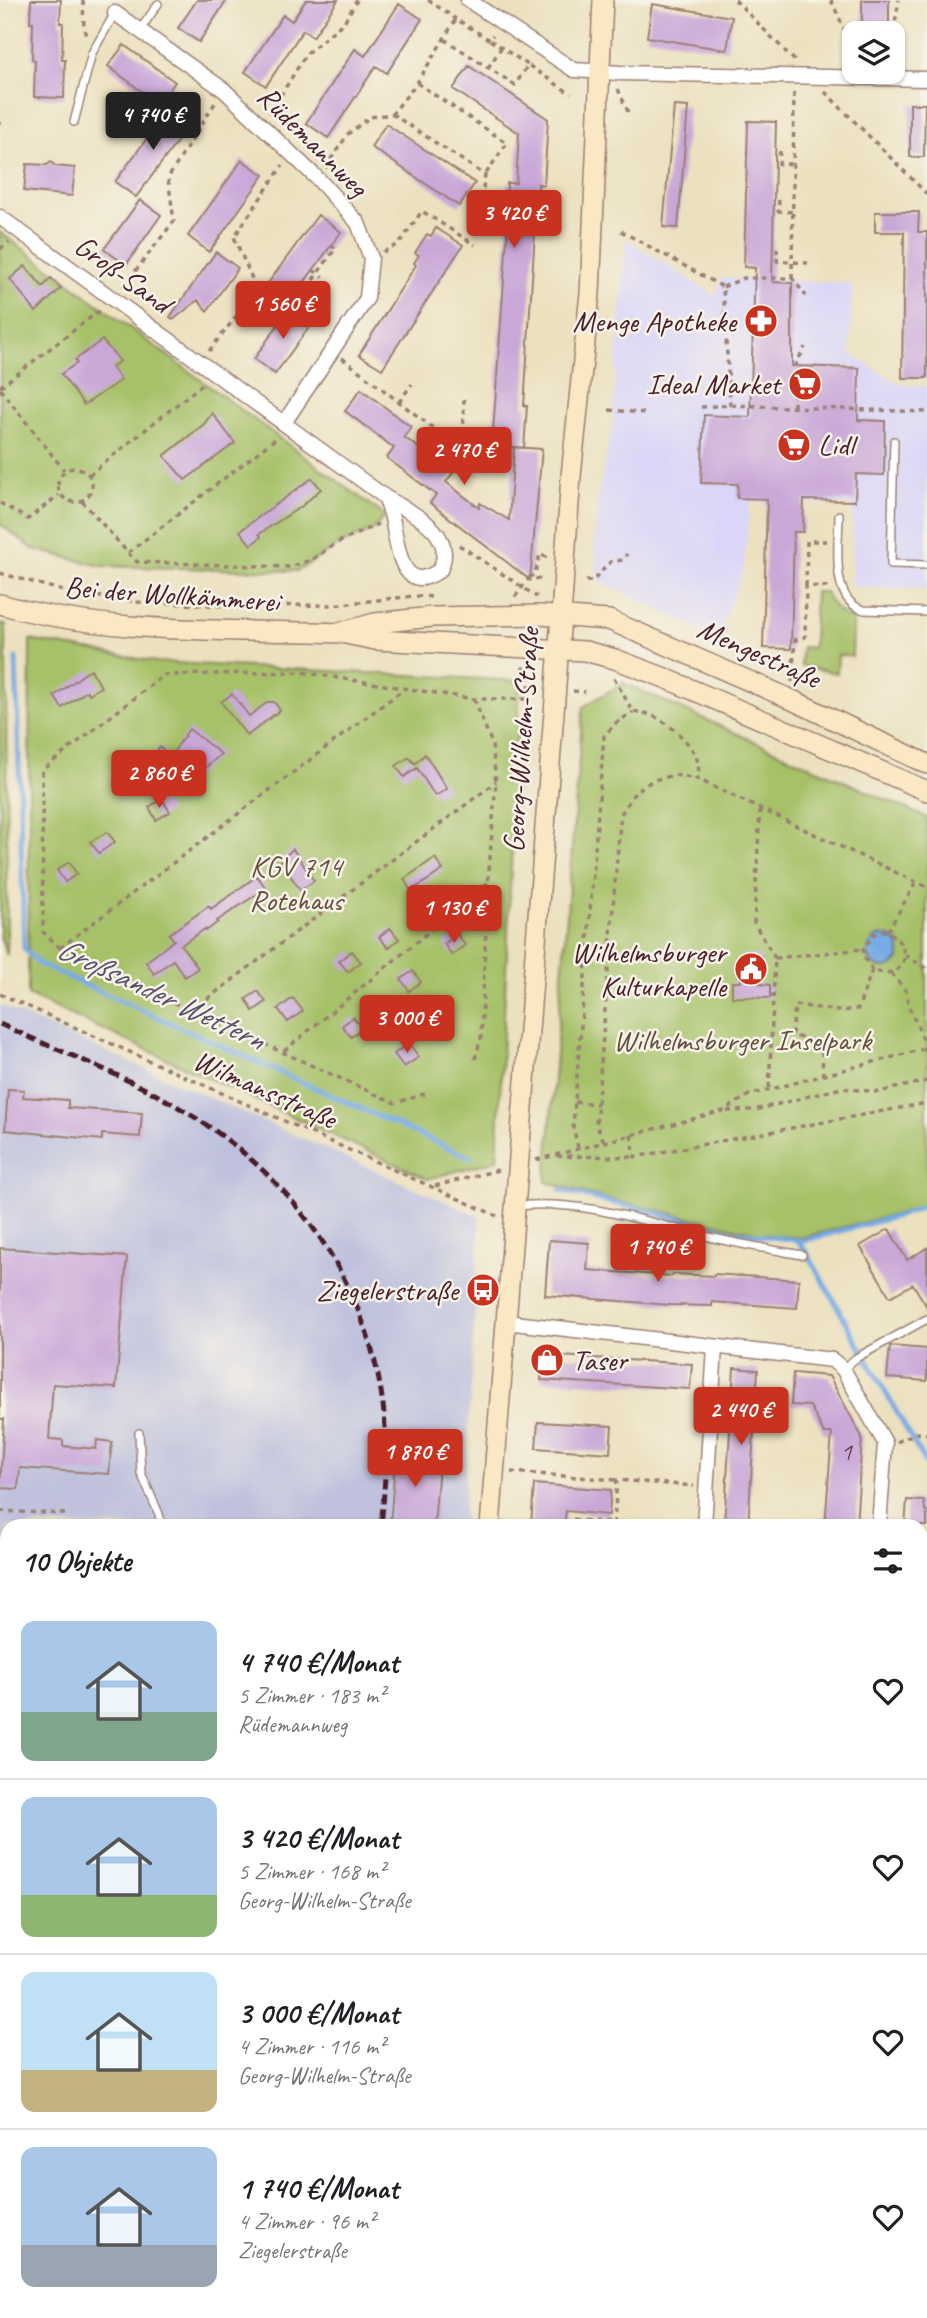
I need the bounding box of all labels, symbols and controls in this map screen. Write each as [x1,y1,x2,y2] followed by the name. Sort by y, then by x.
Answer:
[842,21,905,84] map controls
[842,21,905,84] button: layers
[249,77,378,206] street label: Rüdemannweg
[88,92,218,152] pin: 4 740 €
[122,100,184,129] text: 4 740 €
[449,190,579,250] pin: 3 420 €
[483,198,545,227] text: 3 420 €
[67,226,182,324] street label: Groß-Sand
[218,282,348,341] pin: 1 560 €
[252,289,315,318] text: 1 560 €
[573,302,738,340] place label: Menge Apotheke
[742,302,780,340] pharmacy icon: Menge Apotheke
[647,365,783,403] place label: Ideal Market
[786,365,824,403] supermarket icon: Ideal Market
[775,426,813,464] supermarket icon: Lidl
[818,426,858,464] place label: Lidl
[399,428,529,487] pin: 2 470 €
[433,435,495,464] text: 2 470 €
[63,568,284,621] street label: Bei der Wollkämmerei
[692,609,828,698] street label: Mengestraße
[494,624,548,854] street label: Georg-Wilhelm-Straße
[94,750,224,810] pin: 2 860 €
[127,758,191,787] text: 2 860 €
[249,847,345,919] park label: KGV 714 Rotehaus
[389,886,519,945] pin: 1 130 €
[423,893,485,922] text: 1 130 €
[51,928,273,1060] water label: Großsander Wettern
[571,933,728,1005] place label: Wilhelmsburger Kulturkapelle
[732,950,770,988] public building icon: Wilhelmsburger Kulturkapelle
[342,996,472,1055] pin: 3 000 €
[376,1003,438,1032] text: 3 000 €
[613,1021,873,1059] park label: Wilhelmsburger Inselpark
[188,1041,344,1138] street label: Wilmansstraße
[593,1224,723,1284] pin: 1 740 €
[627,1232,689,1261] text: 1 740 €
[316,1271,460,1309] place label: Ziegelerstraße
[464,1271,502,1309] bus stop icon: Ziegelerstraße
[528,1341,566,1379] shop icon: Taser
[572,1341,629,1379] place label: Taser
[676,1388,806,1447] pin: 2 440 €
[710,1395,772,1424] text: 2 440 €
[350,1430,480,1489] pin: 1 870 €
[840,1435,853,1468] house number: 1
[384,1437,446,1466] text: 1 870 €
[21,1542,131,1580] text: 10 Objekte
[869,1542,907,1580] icon: filters
[238,1643,399,1681] text: 4 740 €/Monat
[77,1649,161,1733] icon: home
[869,1672,907,1710] icon: heart
[238,1681,385,1710] text: 5 Zimmer · 183 m²
[238,1710,347,1739] text: Rüdemannweg
[238,1819,399,1857] text: 3 420 €/Monat
[77,1825,161,1909] icon: home
[869,1848,907,1886] icon: heart
[238,1857,385,1886] text: 5 Zimmer · 168 m²
[238,1886,411,1915] text: Georg-Wilhelm-Straße
[238,1994,399,2032] text: 3 000 €/Monat
[77,2000,161,2084] icon: home
[869,2023,907,2061] icon: heart
[238,2032,385,2061] text: 4 Zimmer · 116 m²
[238,2061,411,2090] text: Georg-Wilhelm-Straße
[238,2169,399,2207] text: 1 740 €/Monat
[77,2175,161,2259] icon: home
[869,2198,907,2236] icon: heart
[238,2207,375,2236] text: 4 Zimmer · 96 m²
[238,2236,347,2265] text: Ziegelerstraße

